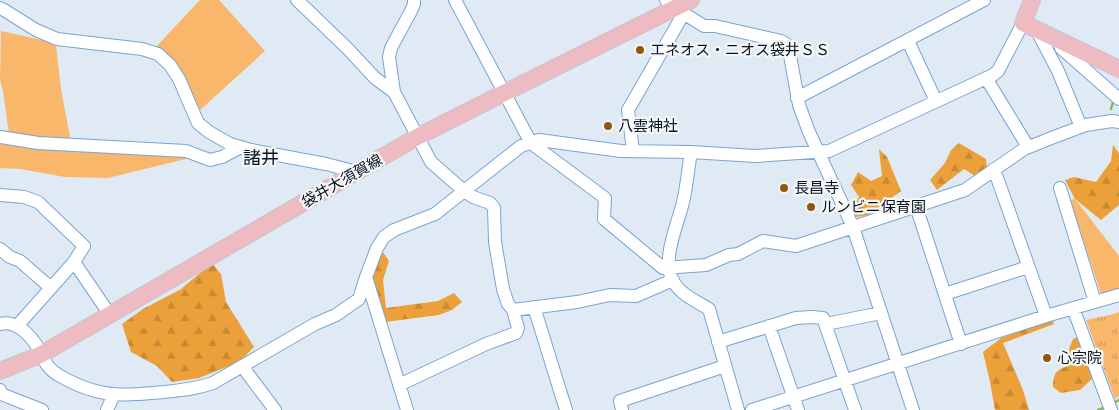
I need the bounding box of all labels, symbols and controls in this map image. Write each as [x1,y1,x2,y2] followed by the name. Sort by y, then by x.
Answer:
[650,41,830,58] place label: エネオス・ニオス袋井ＳＳ
[634,44,646,56] marker: エネオス・ニオス袋井ＳＳ
[618,117,678,134] place label: 八雲神社
[602,120,614,132] marker: 八雲神社
[243,148,279,168] district label: 諸井
[299,151,385,210] street label: 袋井大須賀線
[794,179,839,196] place label: 長昌寺
[778,182,790,194] marker: 長昌寺
[821,198,926,215] place label: ルンビニ保育園
[805,201,817,213] marker: ルンビニ保育園
[1057,349,1102,366] place label: 心宗院
[1041,352,1053,364] marker: 心宗院

